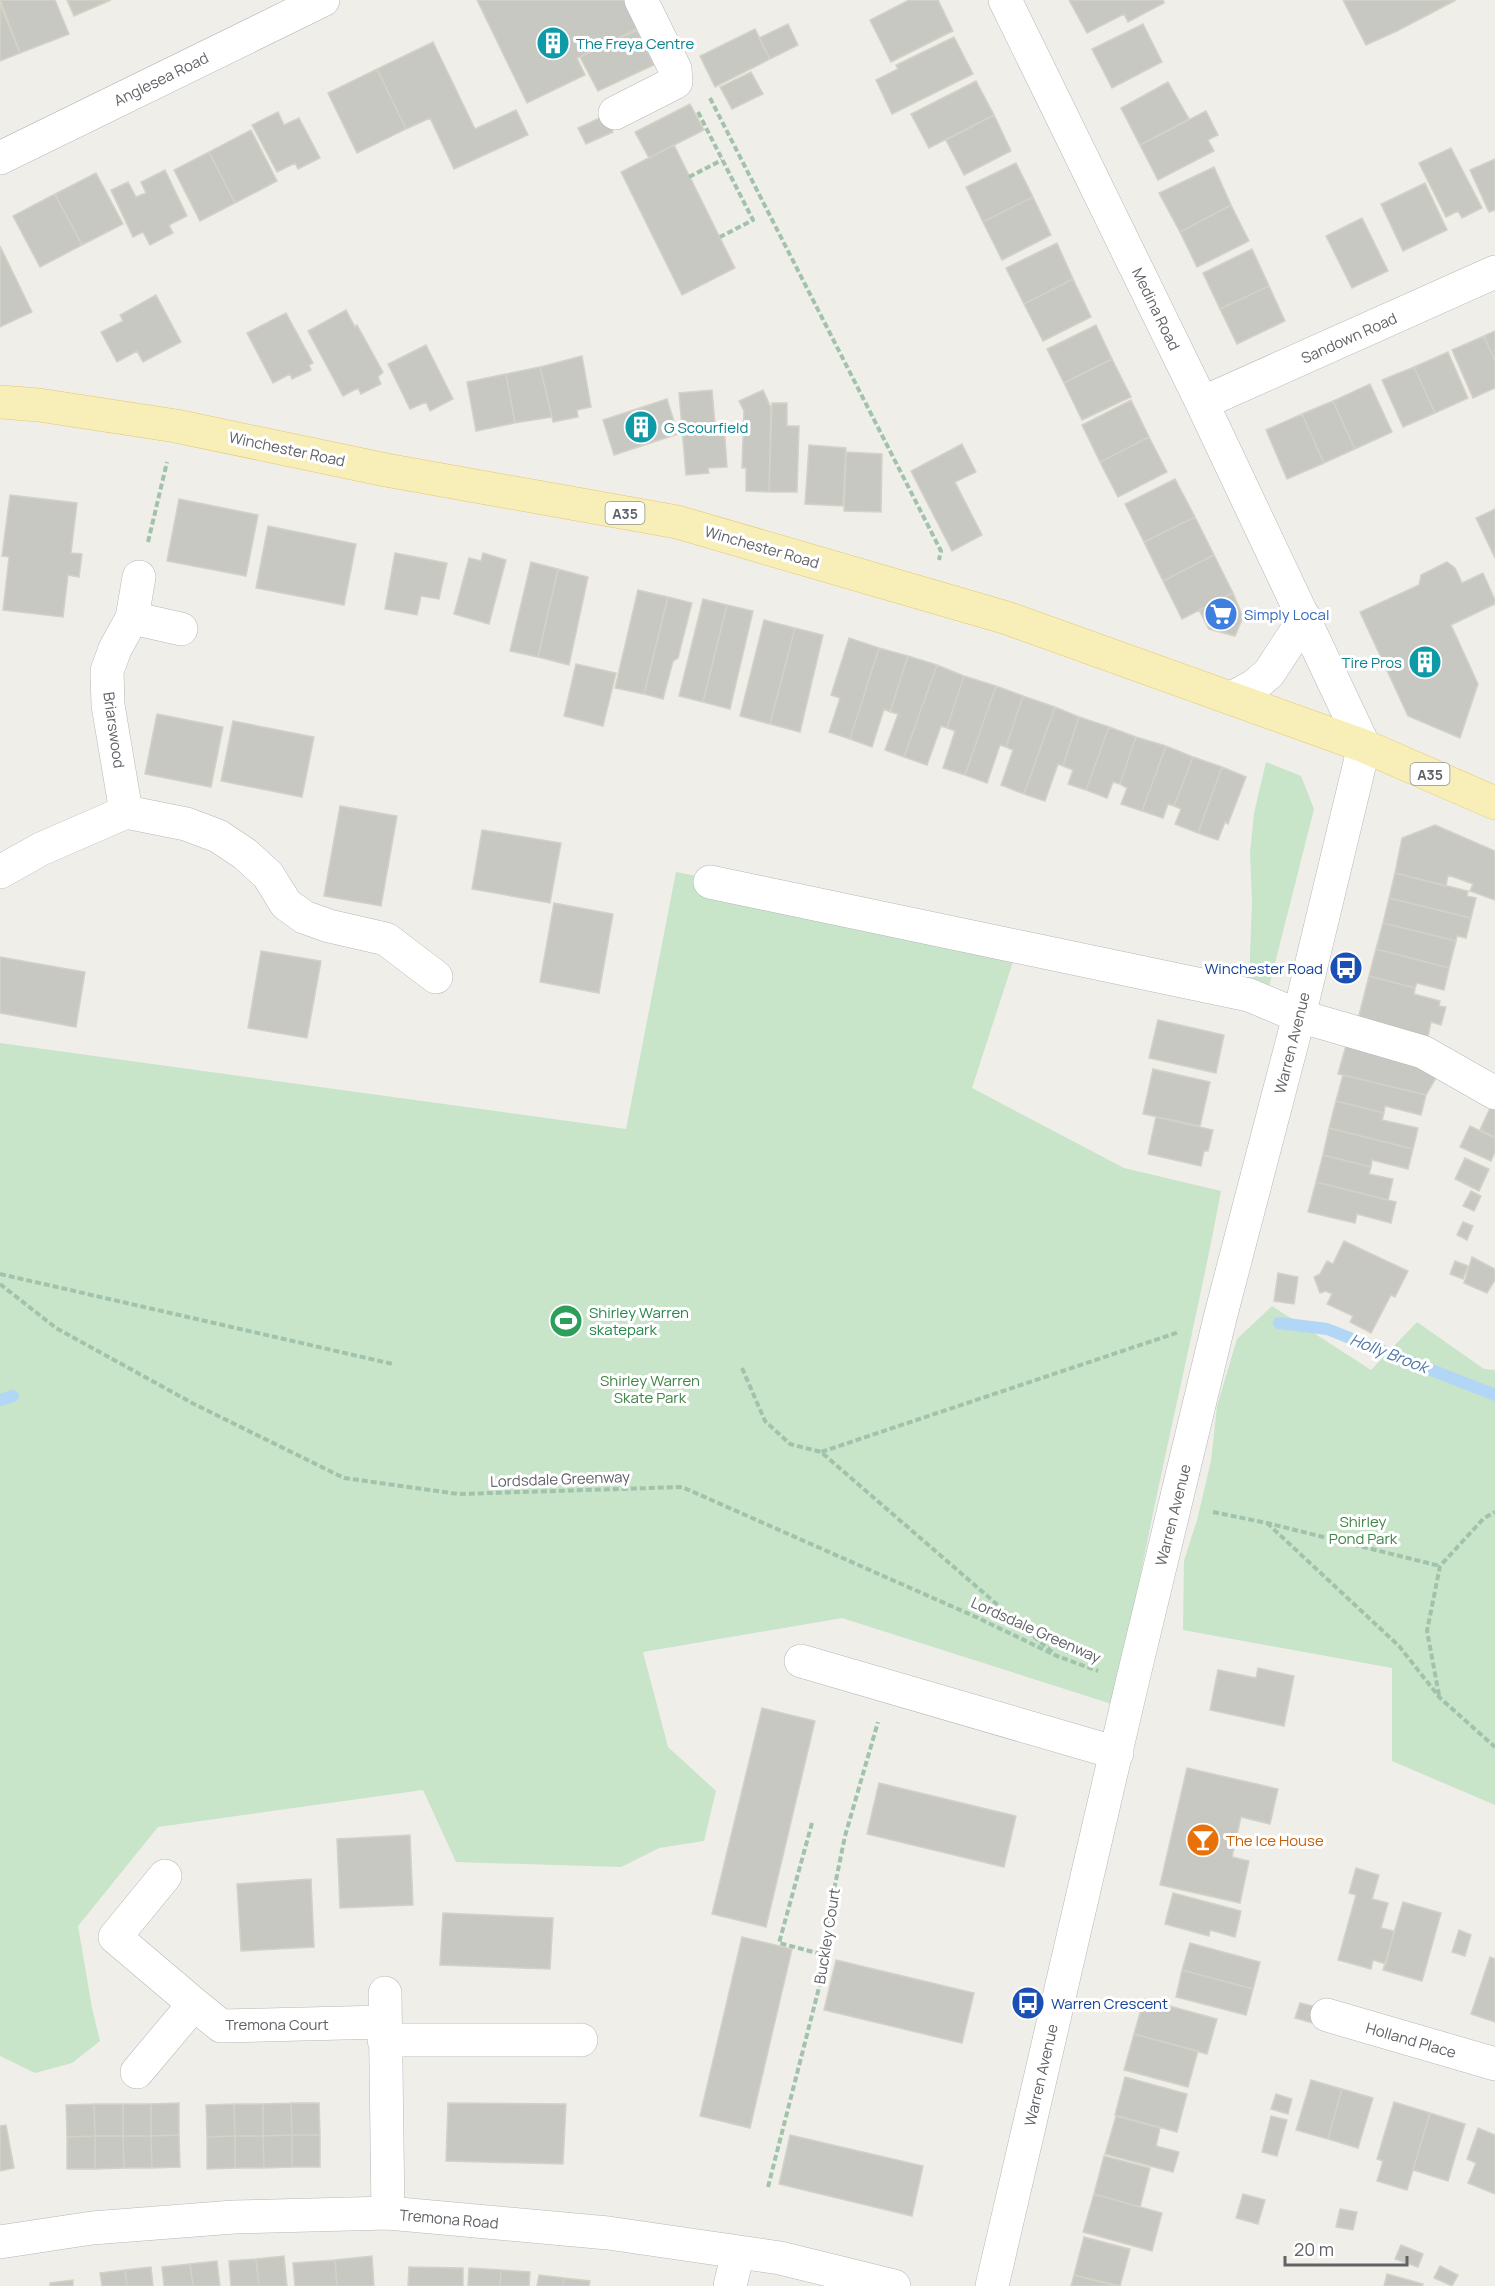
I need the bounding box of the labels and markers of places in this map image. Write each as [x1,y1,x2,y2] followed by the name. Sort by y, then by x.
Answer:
[535,25,571,61] building icon: The Freya Centre
[576,33,694,54] place label: The Freya Centre
[623,409,659,445] building icon: G Scourfield
[664,417,748,438] place label: G Scourfield
[1203,596,1239,632] supermarket icon: Simply Local
[1244,604,1329,625] place label: Simply Local
[1407,644,1443,680] building icon: Tire Pros
[1342,652,1402,673] place label: Tire Pros
[1328,950,1364,986] bus stop icon: Winchester Road
[1205,958,1323,979] place label: Winchester Road
[589,1302,689,1340] place label: Shirley Warren skatepark
[548,1303,584,1339] sports icon: Shirley Warren skatepark
[1185,1822,1221,1858] bar icon: The Ice House
[1226,1830,1324,1851] place label: The Ice House
[1010,1985,1046,2021] bus stop icon: Warren Crescent
[1051,1993,1168,2014] place label: Warren Crescent

